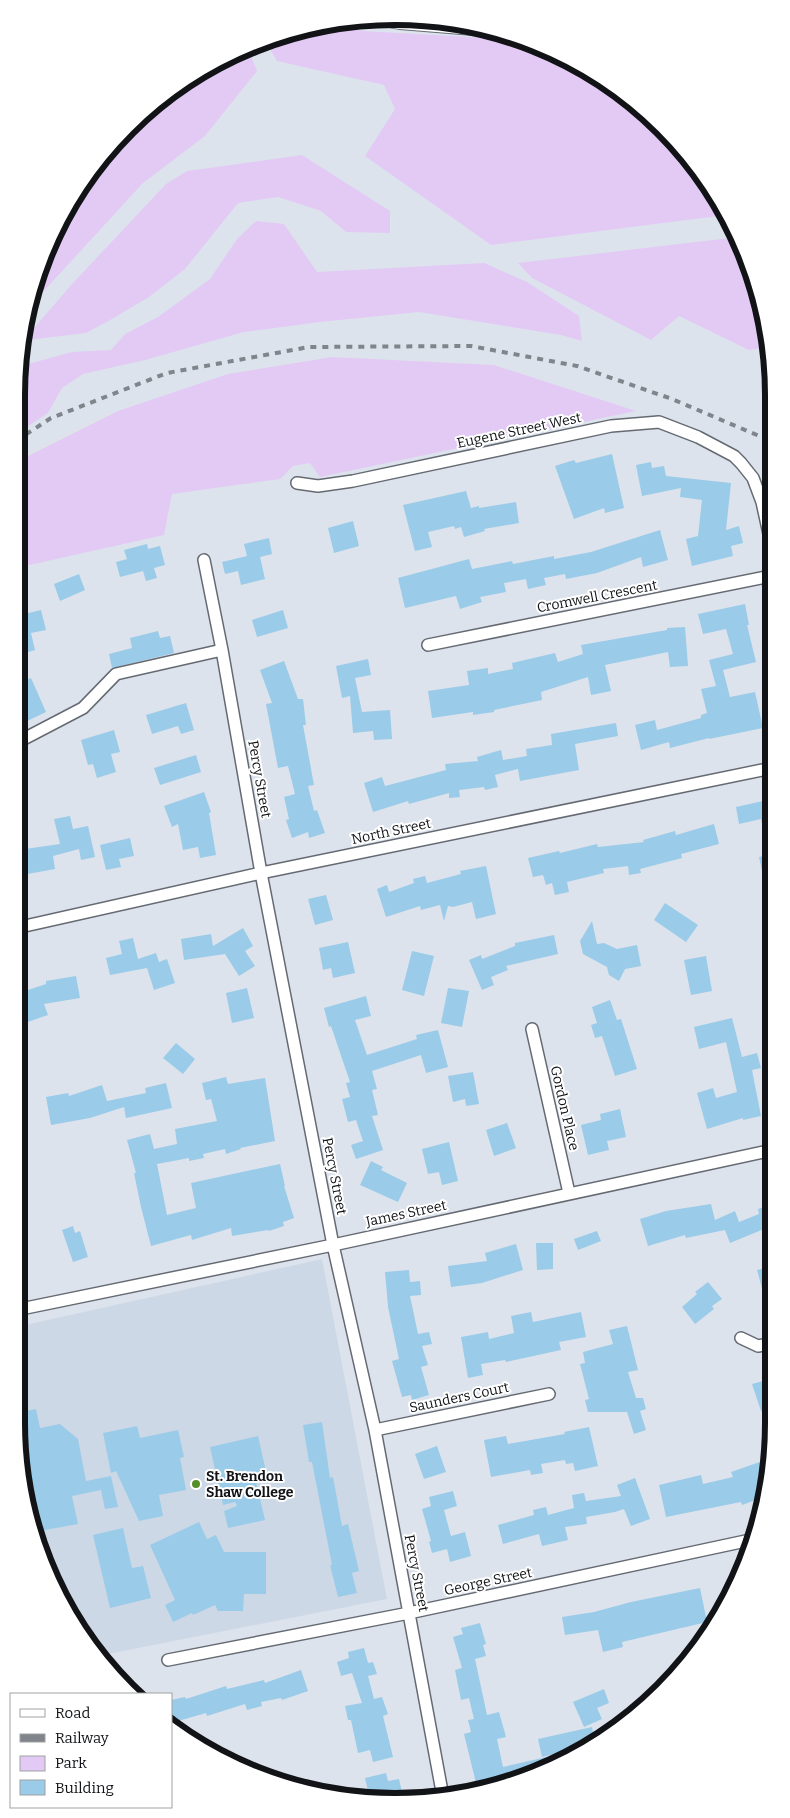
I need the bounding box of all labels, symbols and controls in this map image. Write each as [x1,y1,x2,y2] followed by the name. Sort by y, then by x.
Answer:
[455,409,583,452] street label: Eugene Street West
[535,576,659,617] street label: Cromwell Crescent
[244,739,275,819] street label: Percy Street
[350,815,433,848] street label: North Street
[547,1064,583,1152] street label: Gordon Place
[319,1136,350,1216] street label: Percy Street
[363,1197,448,1231] street label: James Street
[408,1379,510,1416] street label: Saunders Court
[206,1468,294,1501] place label: St. Brendon Shaw College
[190,1478,202,1490] marker: St. Brendon Shaw College
[401,1533,432,1613] street label: Percy Street
[443,1564,534,1599] street label: George Street
[10,1693,172,1808] legend
[55,1704,90,1722] text: Road
[55,1729,109,1747] text: Railway
[55,1754,87,1772] text: Park
[55,1779,114,1797] text: Building

